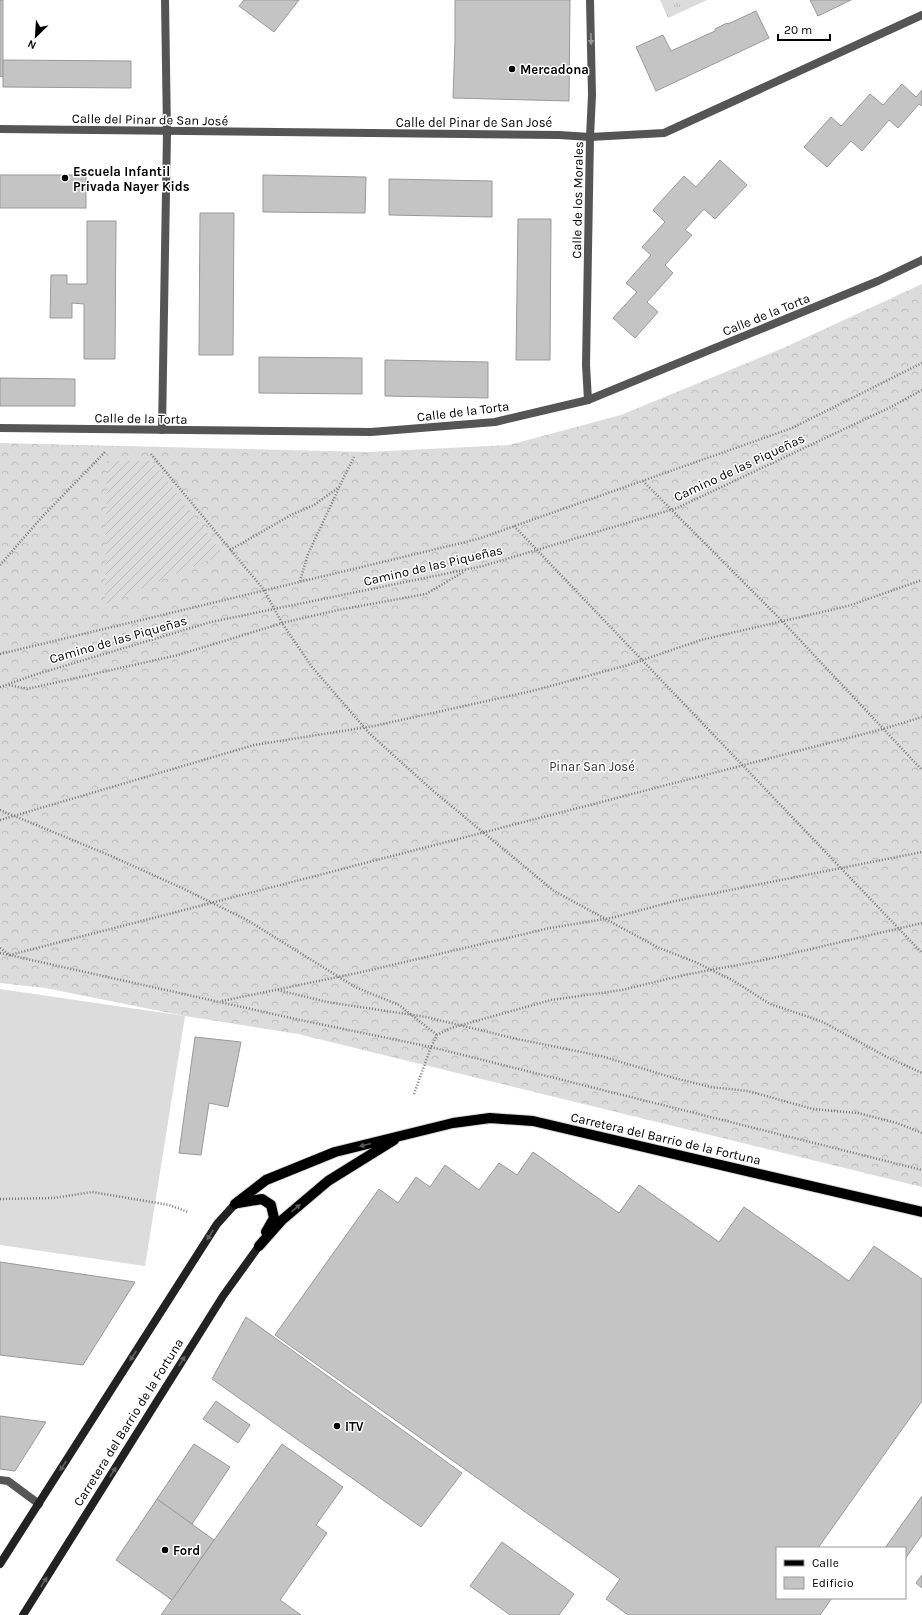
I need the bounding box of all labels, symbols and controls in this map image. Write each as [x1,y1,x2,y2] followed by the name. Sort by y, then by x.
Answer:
[16,16,56,56] north arrow
[778,16,830,42] scale bar
[784,23,812,37] text: 20 m
[587,33,594,45] one-way arrow
[26,37,38,52] text: N
[520,62,589,77] place label: Mercadona
[507,64,517,74] marker: Mercadona
[72,111,229,128] street label: Calle del Pinar de San José
[396,115,553,130] street label: Calle del Pinar de San José
[569,141,586,259] street label: Calle de los Morales
[73,164,190,194] place label: Escuela Infantil Privada Nayer Kids
[60,173,70,183] marker: Escuela Infantil Privada Nayer Kids
[720,290,812,339] street label: Calle de la Torta
[416,398,510,425] street label: Calle de la Torta
[94,410,188,427] street label: Calle de la Torta
[671,430,807,505] street label: Camino de las Piqueñas
[362,542,505,590] street label: Camino de las Piqueñas
[48,613,189,667] street label: Camino de las Piqueñas
[549,759,635,774] park label: Pinar San José
[569,1109,763,1168] street label: Carretera del Barrio de la Fortuna
[358,1142,371,1148] one-way arrow
[291,1204,301,1213] one-way arrow
[207,1229,214,1241] one-way arrow
[70,1336,186,1509] street label: Carretera del Barrio de la Fortuna
[129,1351,137,1361] one-way arrow
[178,1355,185,1367] one-way arrow
[345,1419,364,1434] place label: ITV
[332,1421,342,1431] marker: ITV
[59,1461,67,1471] one-way arrow
[109,1466,116,1478] one-way arrow
[173,1543,200,1558] place label: Ford
[160,1545,170,1555] marker: Ford
[776,1547,906,1599] legend
[812,1556,839,1570] text: Calle
[812,1576,853,1590] text: Edificio
[40,1577,48,1587] one-way arrow

